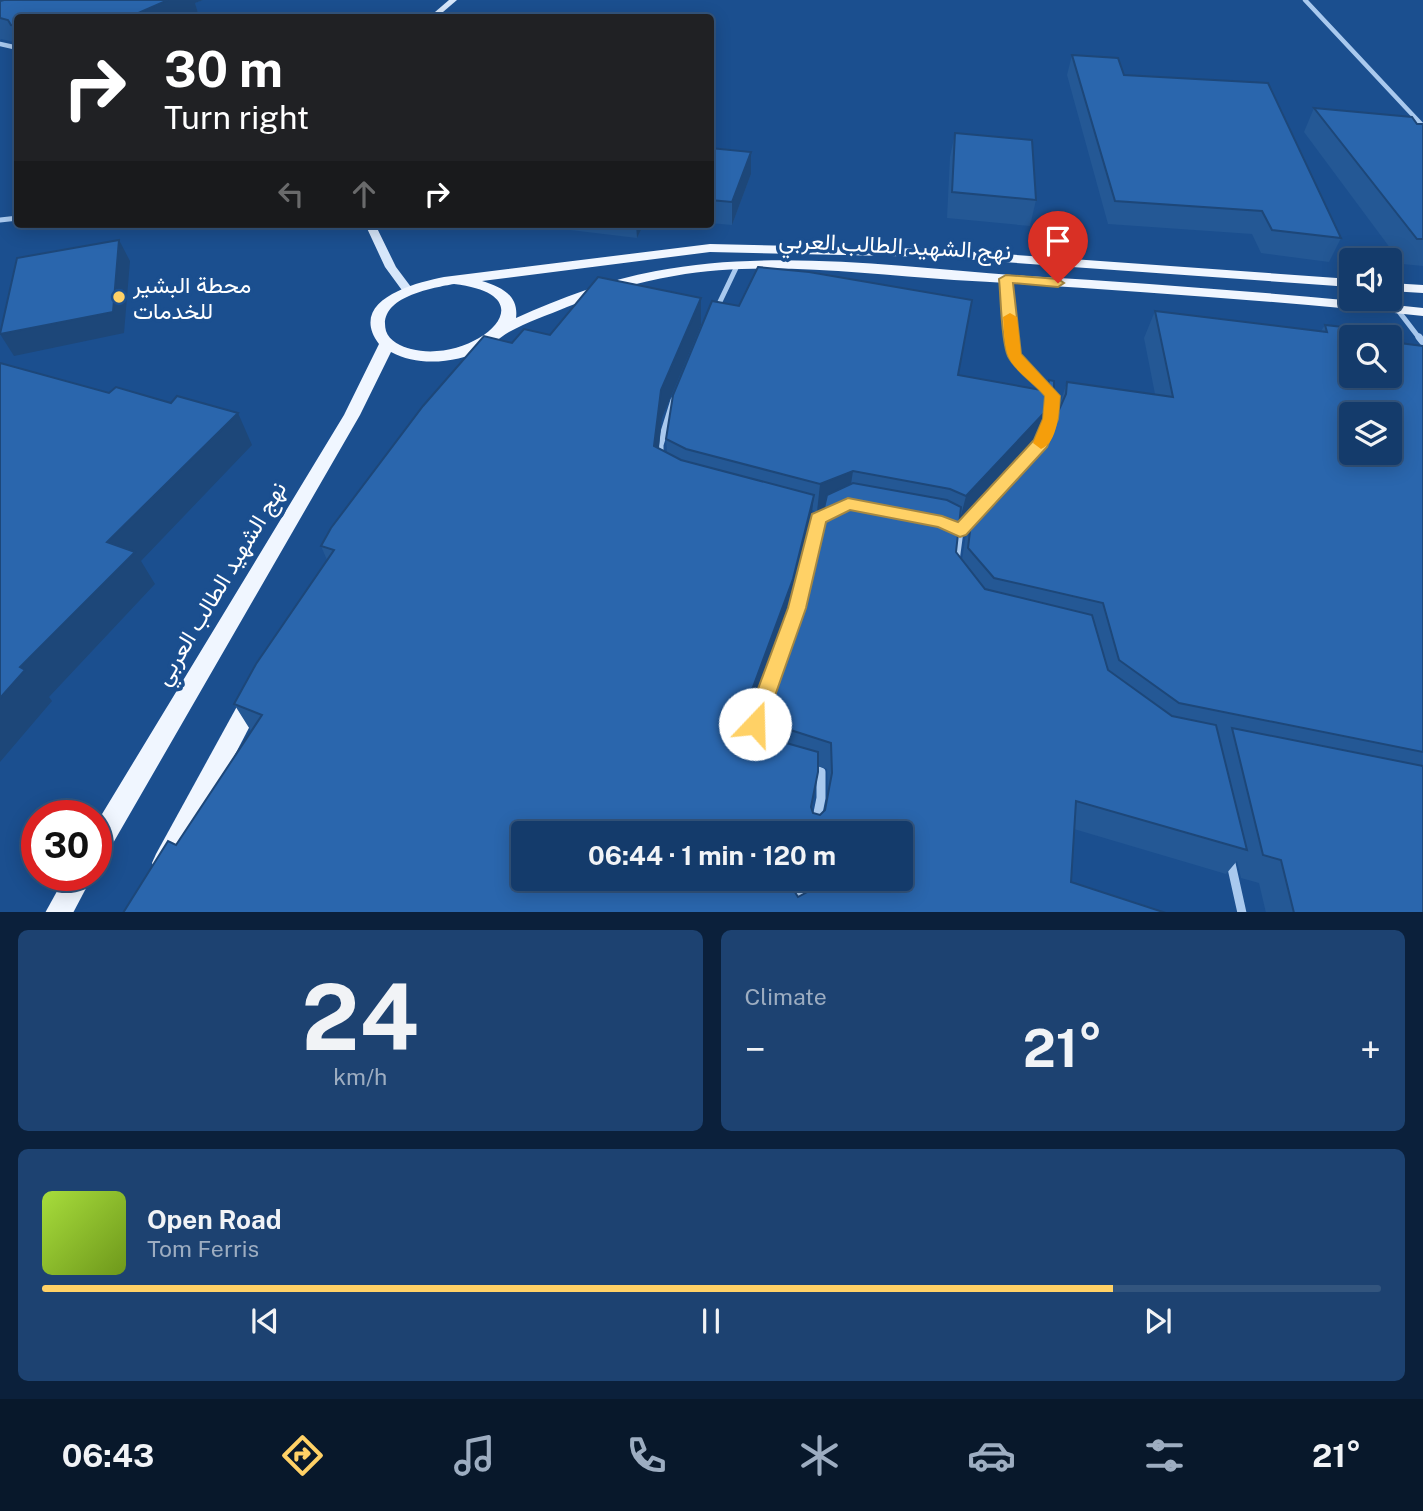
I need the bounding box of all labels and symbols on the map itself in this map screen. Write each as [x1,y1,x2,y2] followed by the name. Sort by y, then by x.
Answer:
[1028,211,1088,283] pin
[778,225,1012,271] street label: نهج الشهيد الطالب العربي
[132,271,251,324] place label: محطة البشير للخدمات
[111,289,127,305] marker: محطة البشير للخدمات
[148,476,297,693] street label: نهج الشهيد الطالب العربي
[718,687,792,761] position arrow
[21,800,112,891] speed limit sign: 30

